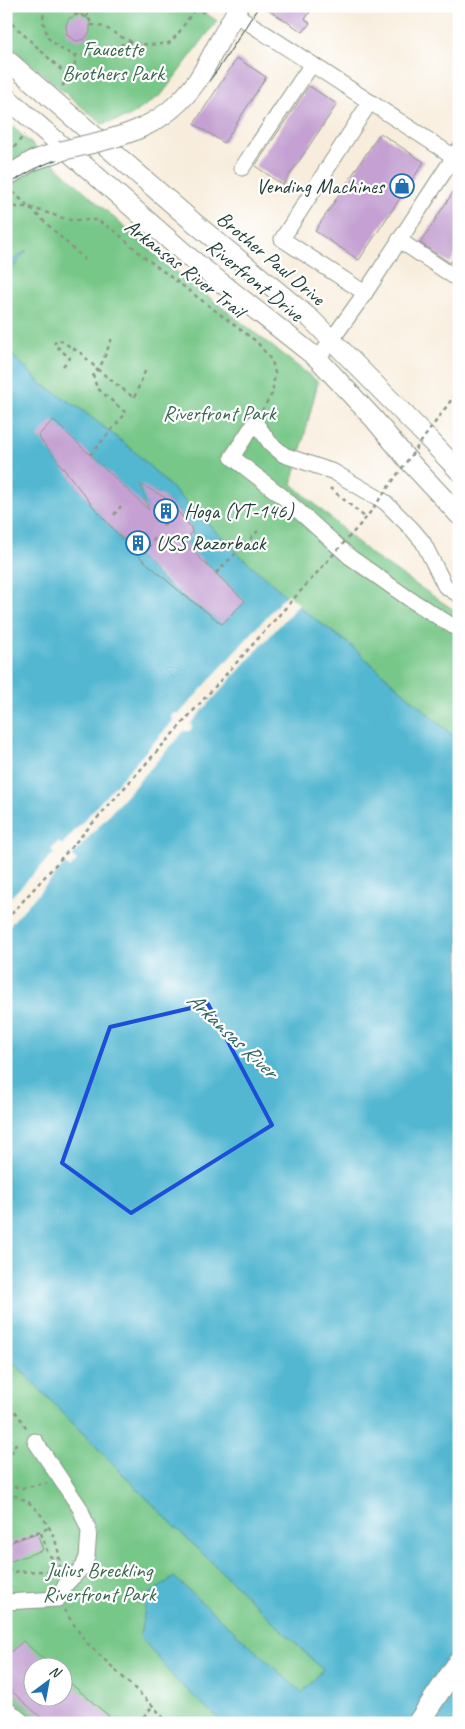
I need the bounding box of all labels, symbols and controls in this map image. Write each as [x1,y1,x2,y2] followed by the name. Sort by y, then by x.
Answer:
[62,36,166,86] park label: Faucette Brothers Park
[256,173,386,199] place label: Vending Machines
[389,173,415,199] shop icon: Vending Machines
[212,205,331,312] street label: Brother Paul Drive
[120,213,253,325] street label: Arkansas River Trail
[201,233,310,328] street label: Riverfront Drive
[163,400,277,426] park label: Riverfront Park
[153,498,179,524] building icon: Hoga (YT-146)
[184,498,295,524] place label: Hoga (YT-146)
[125,530,151,556] building icon: USS Razorback
[156,530,267,556] place label: USS Razorback
[181,986,286,1087] water label: Arkansas River
[43,1557,157,1607] park label: Julius Breckling Riverfront Park
[22,1656,72,1706] north arrow
[46,1662,65,1682] text: N

